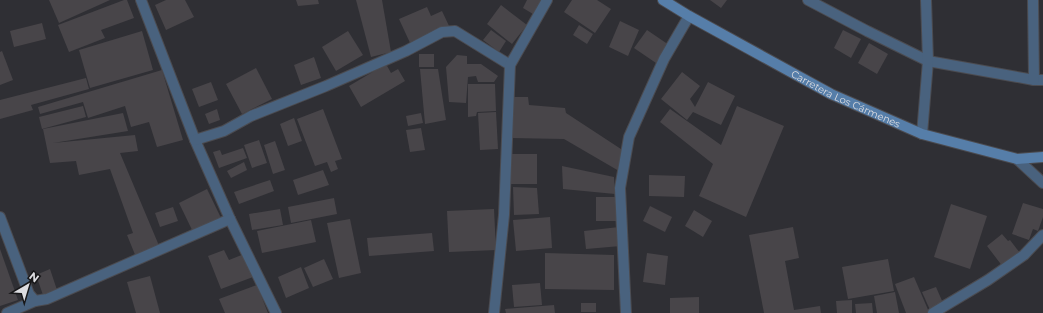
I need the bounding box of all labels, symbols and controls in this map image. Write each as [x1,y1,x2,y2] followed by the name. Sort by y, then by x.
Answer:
[789,67,903,130] street label: Carretera Los Cármenes
[8,265,48,305] north arrow
[26,269,42,285] text: N

